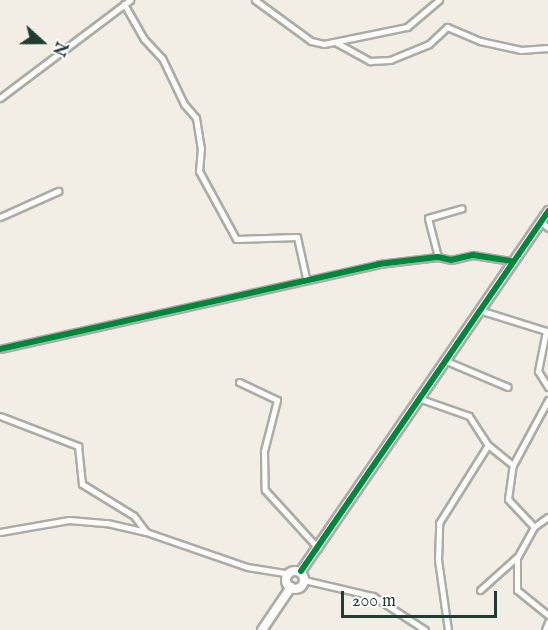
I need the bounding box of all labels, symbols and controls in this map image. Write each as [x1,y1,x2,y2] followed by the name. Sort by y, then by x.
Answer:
[12,12,72,72] north arrow
[47,38,71,58] text: N
[344,579,500,617] scale bar
[352,590,396,613] text: 200 m

